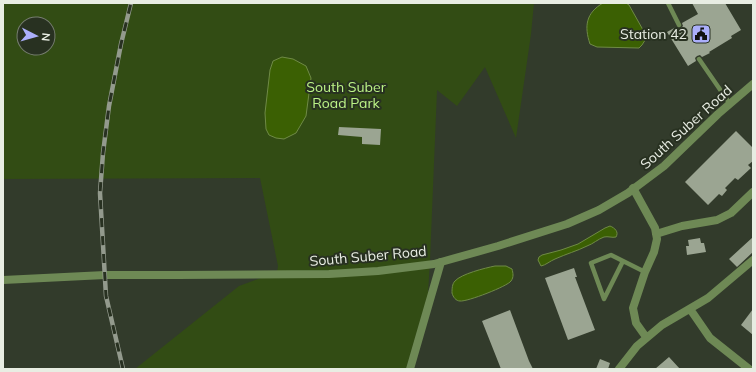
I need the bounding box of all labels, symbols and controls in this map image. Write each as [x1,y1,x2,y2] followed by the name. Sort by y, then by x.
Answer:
[16,16,56,56] north arrow
[690,23,712,45] public building icon: Station 42
[620,25,687,43] place label: Station 42
[39,32,53,42] text: N
[306,78,387,112] park label: South Suber Road Park
[636,81,736,173] street label: South Suber Road
[309,242,427,270] street label: South Suber Road

